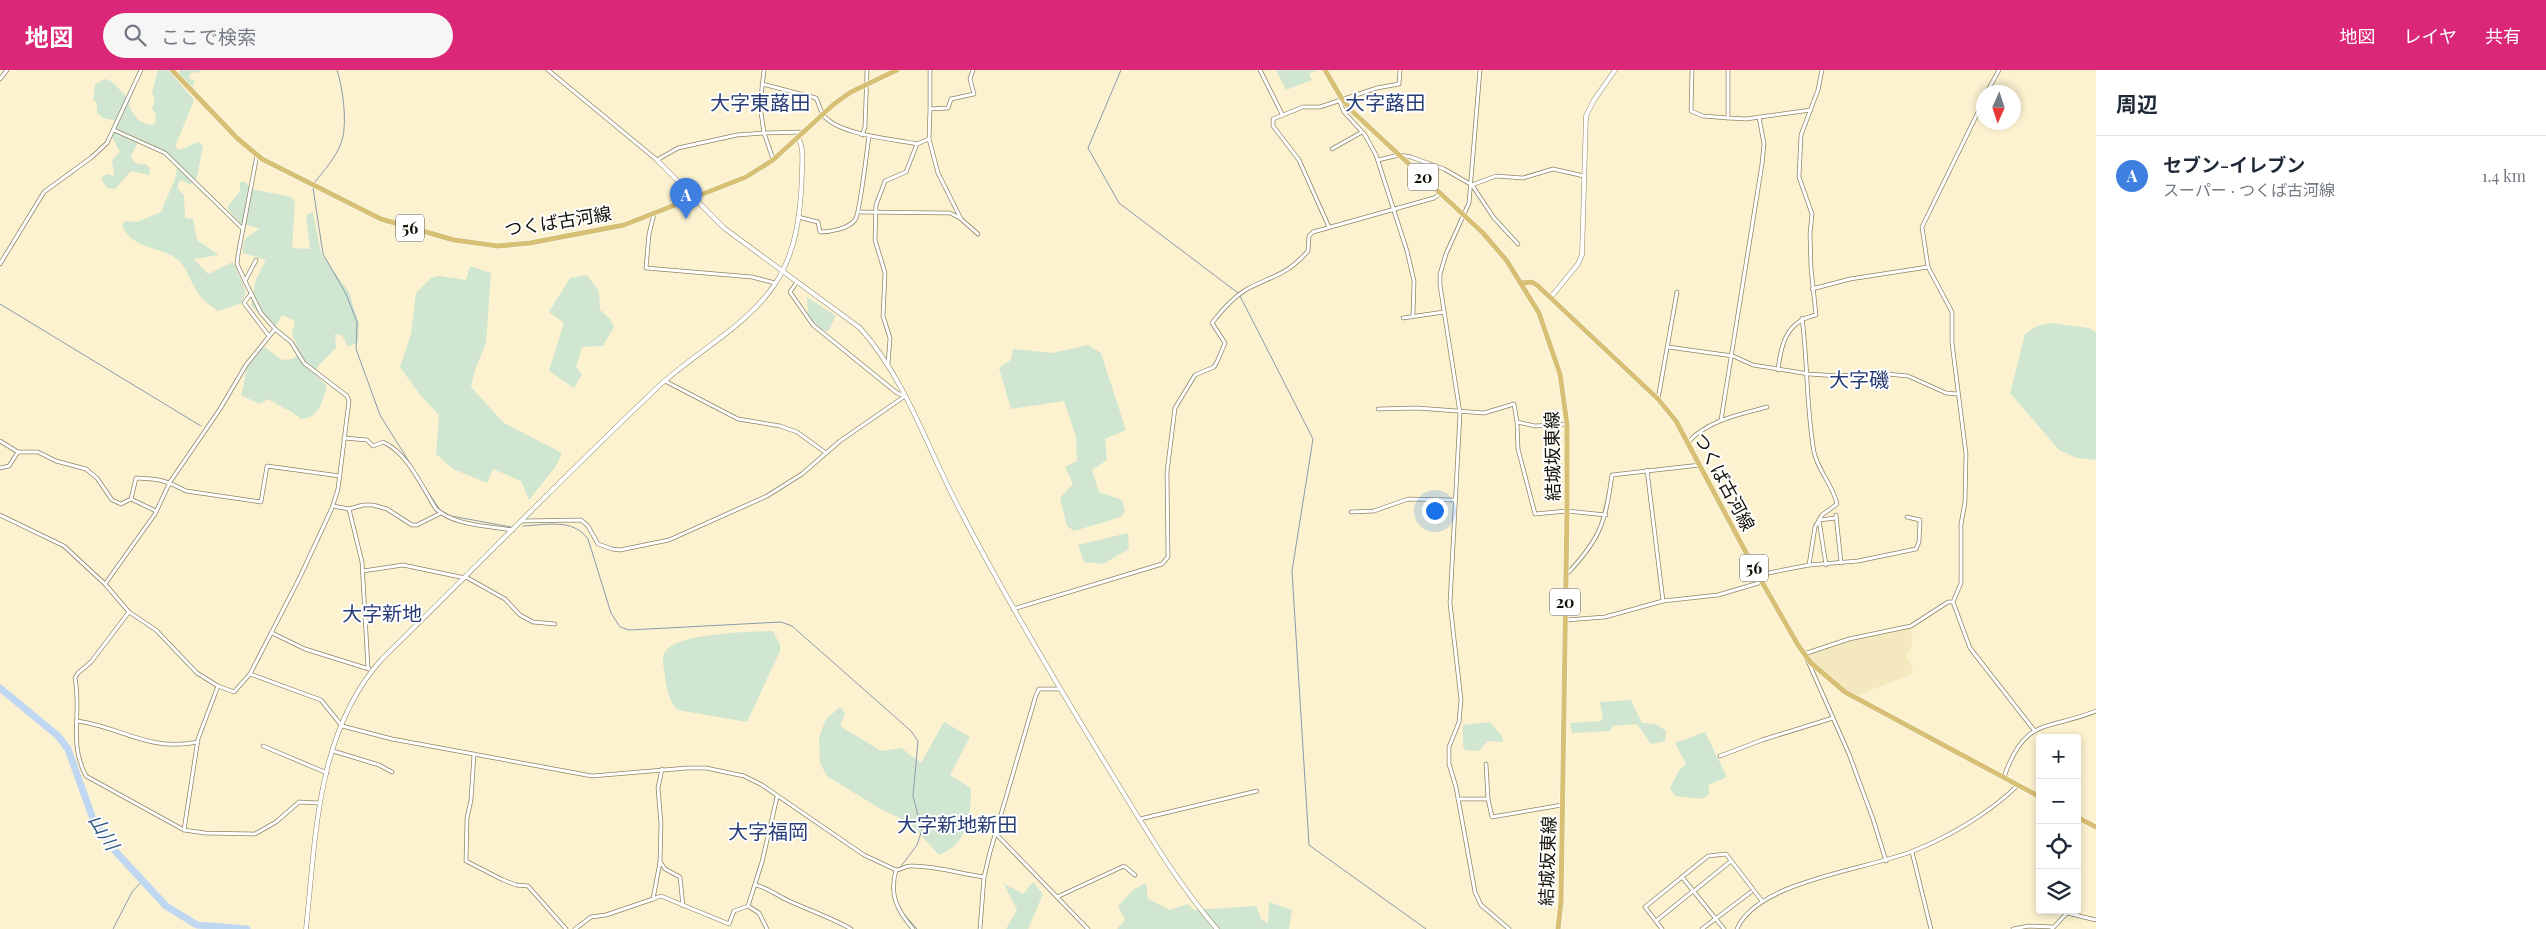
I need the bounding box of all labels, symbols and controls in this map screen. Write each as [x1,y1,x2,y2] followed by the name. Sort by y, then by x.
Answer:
[103,13,453,58] search box
[25,20,73,52] text: 地図
[121,21,149,49] icon: search
[161,23,256,49] text: ここで検索
[2340,24,2376,48] text: 地図
[2404,24,2457,48] text: レイヤ
[2485,24,2521,48] text: 共有
[1976,85,2021,130] north arrow
[710,88,810,115] district label: 大字東蕗田
[1345,88,1425,115] district label: 大字蕗田
[2116,89,2158,117] text: 周辺
[2163,151,2305,177] text: セブン-イレブン
[1408,164,1438,190] road number: 20
[2127,165,2137,186] text: A
[2482,165,2526,186] text: 1.4 km
[670,178,702,219] pin: A
[2163,179,2335,200] text: スーパー · つくば古河線
[503,201,613,241] street label: つくば古河線
[396,214,424,242] road number: 56
[1829,365,1889,392] district label: 大字磯
[1539,411,1565,501] street label: 結城坂東線
[1689,428,1761,535] street label: つくば古河線
[1422,498,1448,524] your location
[1740,554,1768,582] road number: 56
[1550,588,1580,616] road number: 20
[342,599,422,626] district label: 大字新地
[2036,734,2081,914] map controls
[2036,734,2081,779] button: +
[2036,779,2081,824] button: −
[84,808,127,856] water label: 山川
[897,810,1017,837] district label: 大字新地新田
[1533,816,1561,906] street label: 結城坂東線
[728,817,808,844] district label: 大字福岡
[2036,824,2081,869] button: locate
[2036,869,2081,914] button: layers

